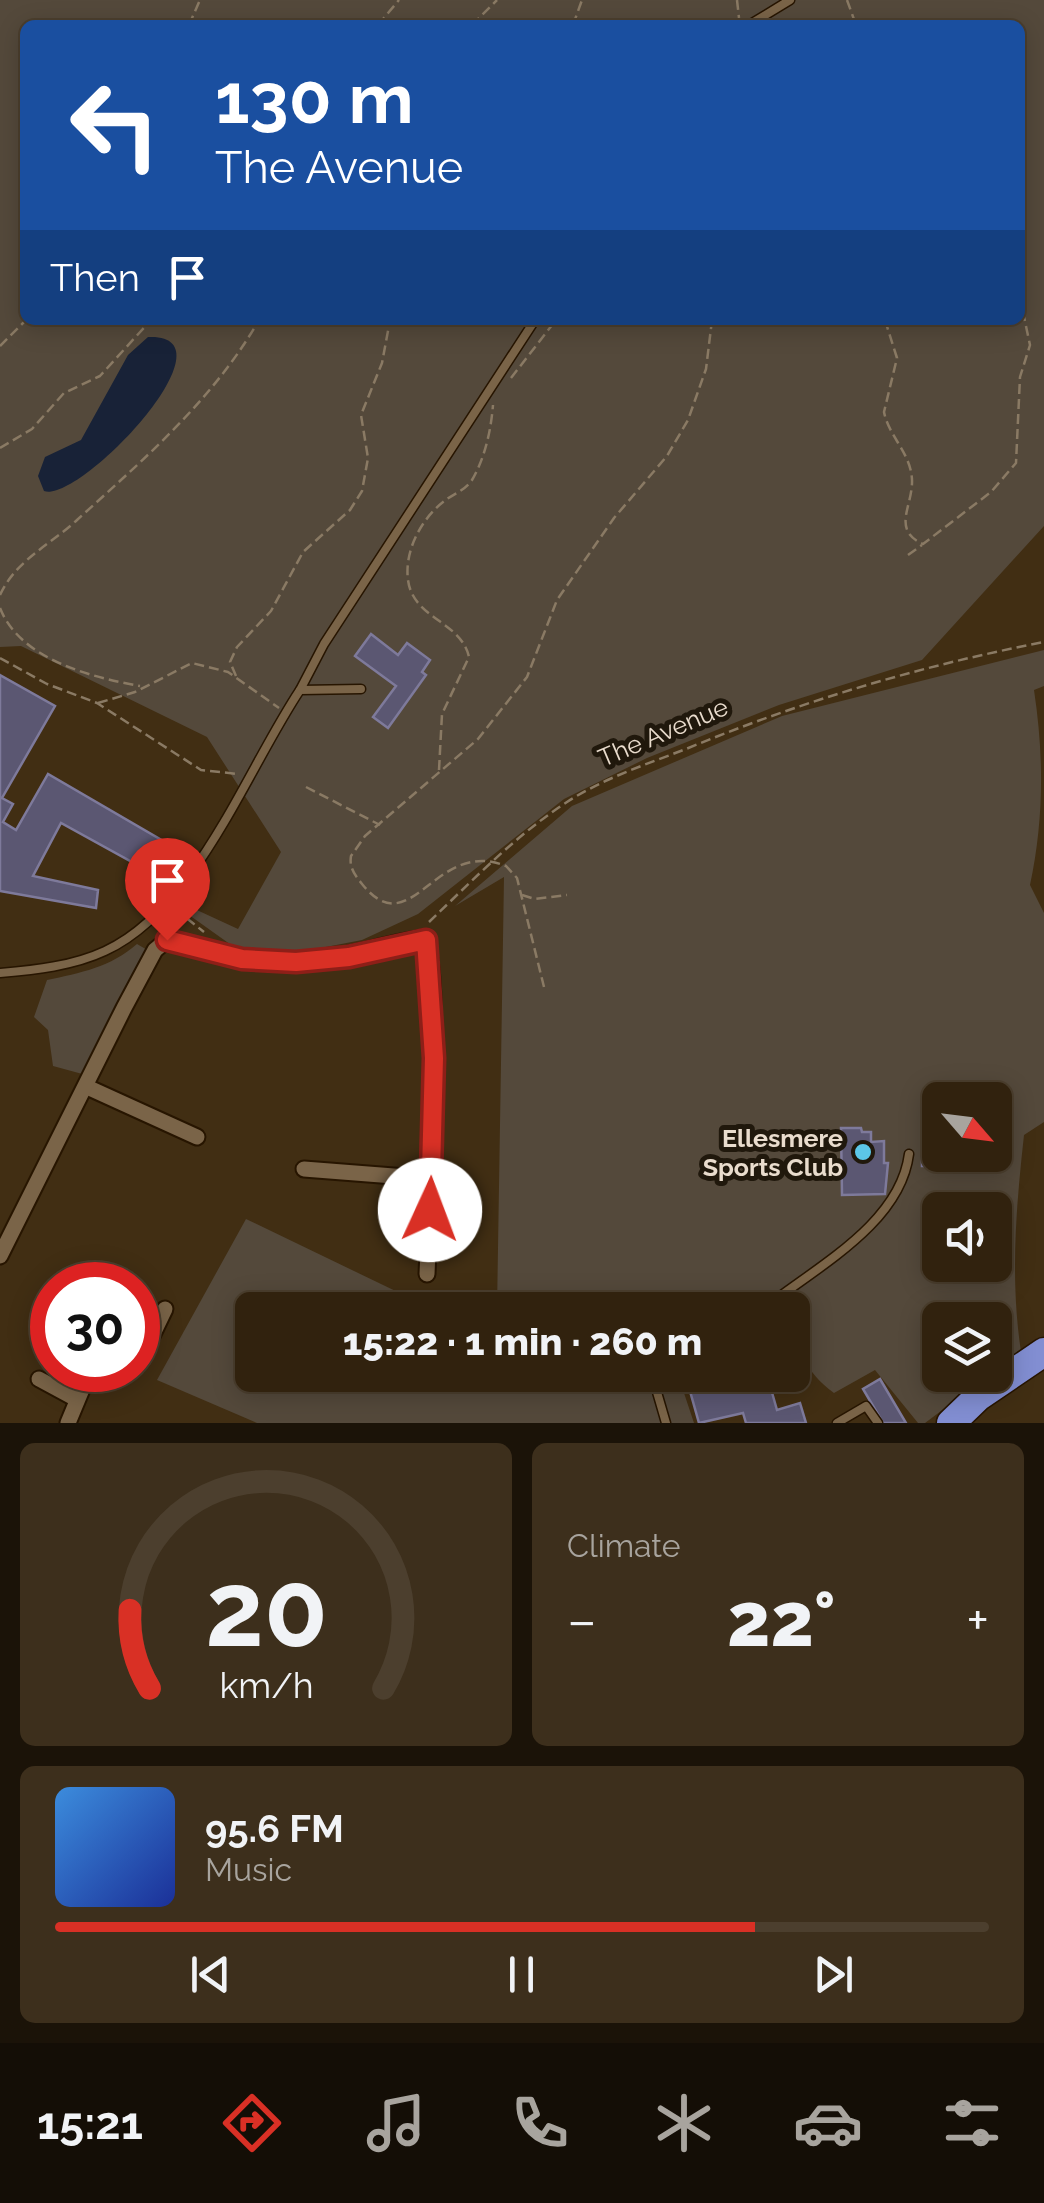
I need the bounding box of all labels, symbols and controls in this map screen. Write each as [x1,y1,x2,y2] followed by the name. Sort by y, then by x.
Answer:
[215,57,414,139] text: 130 m
[50,60,180,190] icon: left
[215,141,463,194] text: The Avenue
[160,250,215,305] icon: arrive
[50,255,140,300] text: Then
[594,691,732,773] street label: The Avenue
[125,838,210,941] pin
[140,853,195,908] icon: arrive
[922,1082,1012,1172] north arrow
[922,1082,1012,1392] map controls
[703,1123,843,1182] place label: Ellesmere Sports Club
[852,1141,874,1163] marker: Ellesmere Sports Club
[378,1158,482,1262] position arrow
[922,1192,1012,1282] button: sound
[30,1262,160,1392] speed limit sign: 30
[922,1302,1012,1392] button: layers
[343,1319,702,1364] text: 15:22 · 1 min · 260 m
[567,1527,681,1564] text: Climate
[205,1548,327,1670] text: 20
[727,1575,836,1664] text: 22°
[567,1588,597,1653] text: −
[966,1588,989,1653] text: +
[219,1664,313,1706] text: km/h
[205,1806,344,1851] text: 95.6 FM
[205,1851,292,1888] text: Music
[183,1947,238,2002] icon: previous
[494,1947,549,2002] icon: pause
[806,1947,861,2002] icon: next
[217,2088,287,2158] icon: directions
[361,2088,431,2158] icon: music
[505,2088,575,2158] icon: phone
[649,2088,719,2158] icon: climate
[793,2088,863,2158] icon: car
[937,2088,1007,2158] icon: filters
[37,2097,143,2150] text: 15:21

